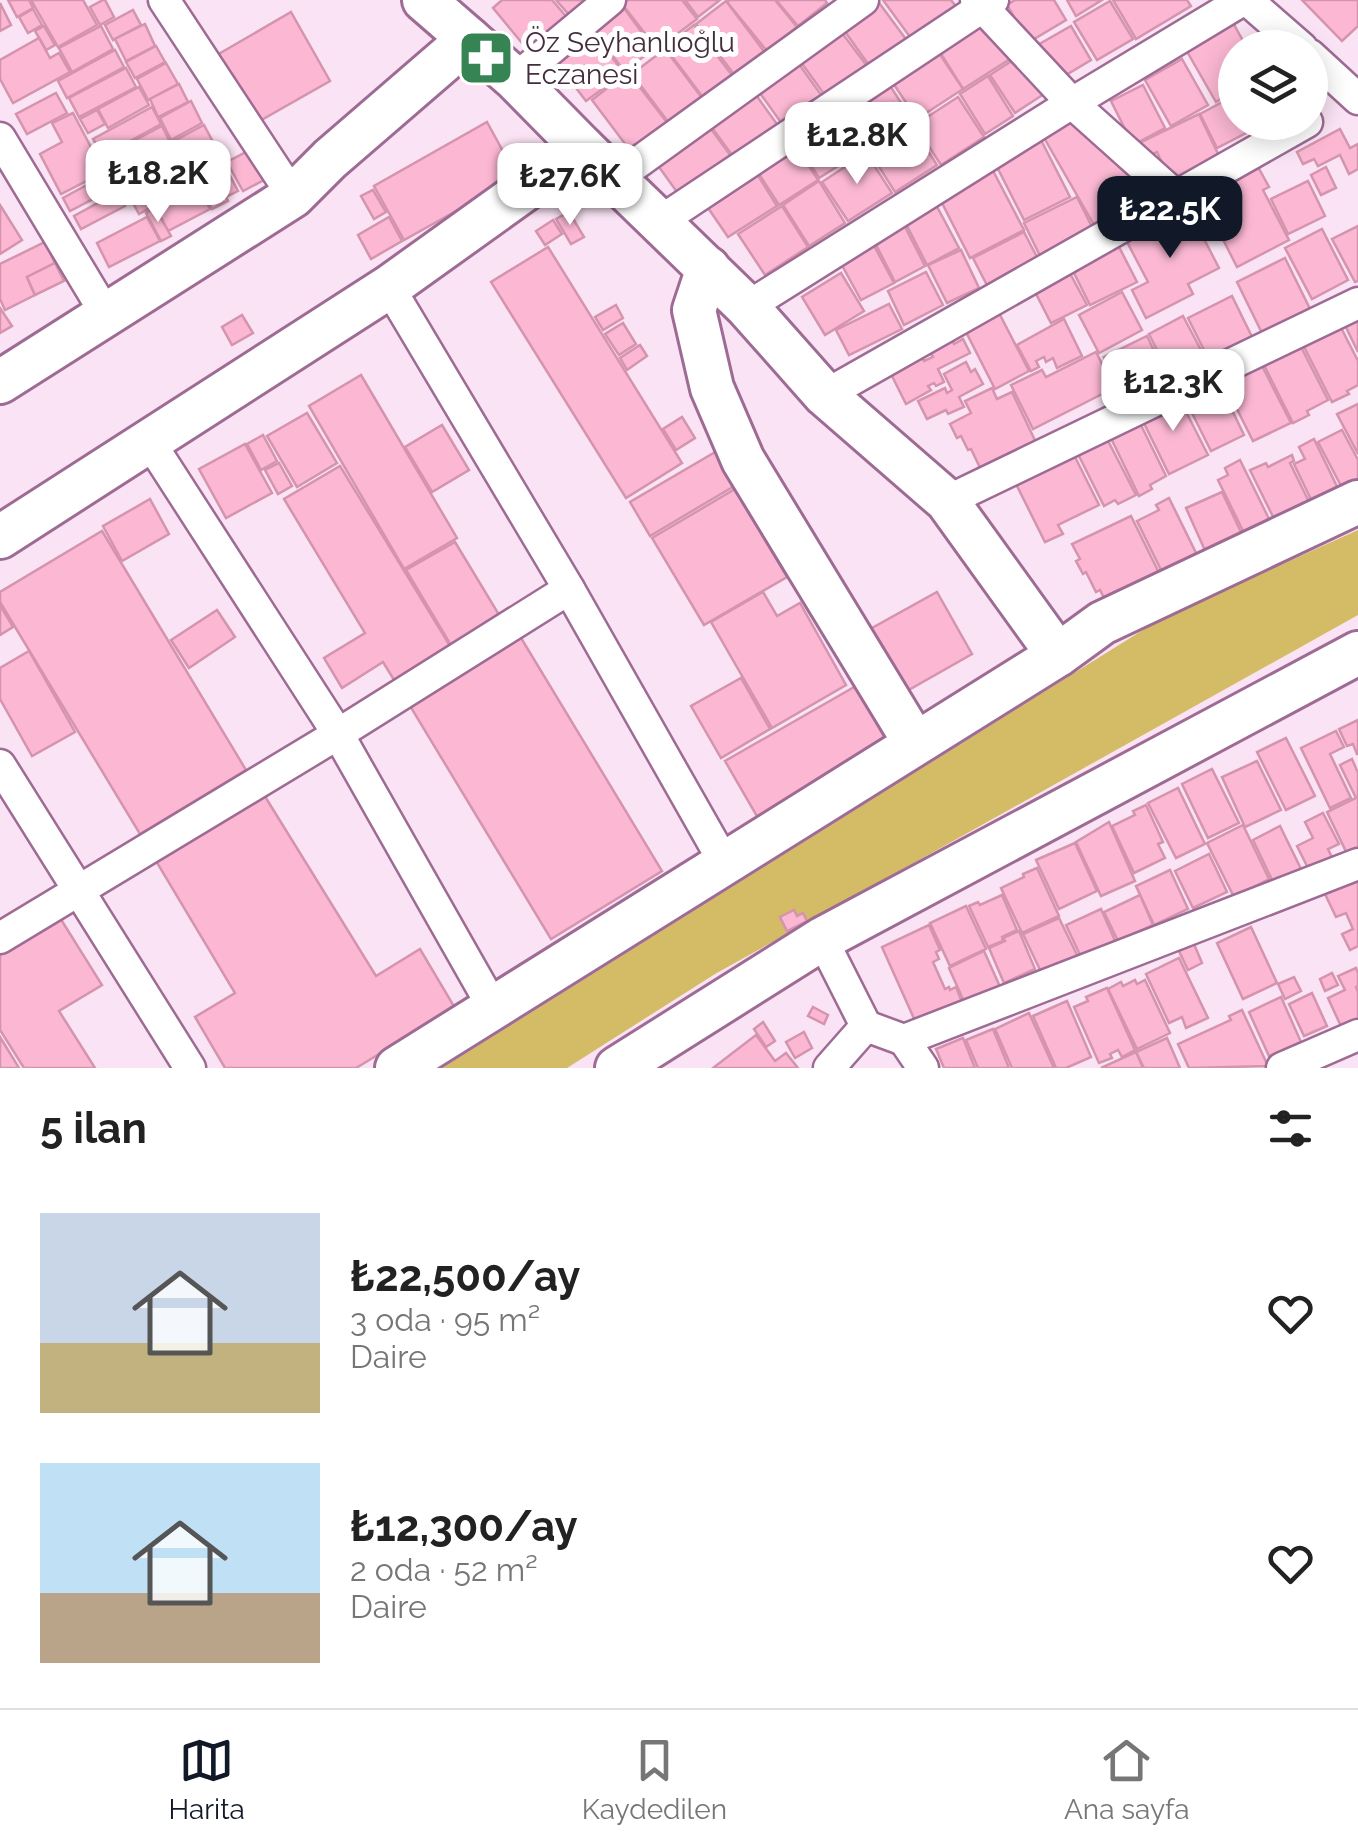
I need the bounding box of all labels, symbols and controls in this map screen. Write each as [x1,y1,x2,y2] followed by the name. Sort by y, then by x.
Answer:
[525,26,735,91] place label: Öz Seyhanlıoğlu Eczanesi
[456,28,516,88] pharmacy icon: Öz Seyhanlıoğlu Eczanesi
[1218,30,1328,140] map controls
[1218,30,1328,140] button: layers
[776,102,938,187] pin: ₺12.8K
[807,116,907,153] text: ₺12.8K
[77,140,239,225] pin: ₺18.2K
[489,143,651,228] pin: ₺27.6K
[108,154,208,191] text: ₺18.2K
[519,157,621,194] text: ₺27.6K
[1089,176,1251,261] pin: ₺22.5K
[1119,190,1221,227] text: ₺22.5K
[1092,349,1254,434] pin: ₺12.3K
[1123,363,1223,400] text: ₺12.3K
[1263,1101,1318,1156] icon: filters
[40,1104,147,1153] text: 5 ilan
[350,1252,580,1301] text: ₺22,500/ay
[120,1253,240,1373] icon: home
[1263,1286,1318,1341] icon: heart
[350,1301,540,1338] text: 3 oda · 95 m²
[350,1338,427,1375] text: Daire
[350,1502,578,1551] text: ₺12,300/ay
[120,1503,240,1623] icon: home
[1263,1536,1318,1591] icon: heart
[350,1551,538,1588] text: 2 oda · 52 m²
[350,1588,427,1625] text: Daire
[168,1733,245,1826] tab: Harita
[582,1733,727,1826] tab: Kaydedilen
[1064,1733,1190,1826] tab: Ana sayfa

